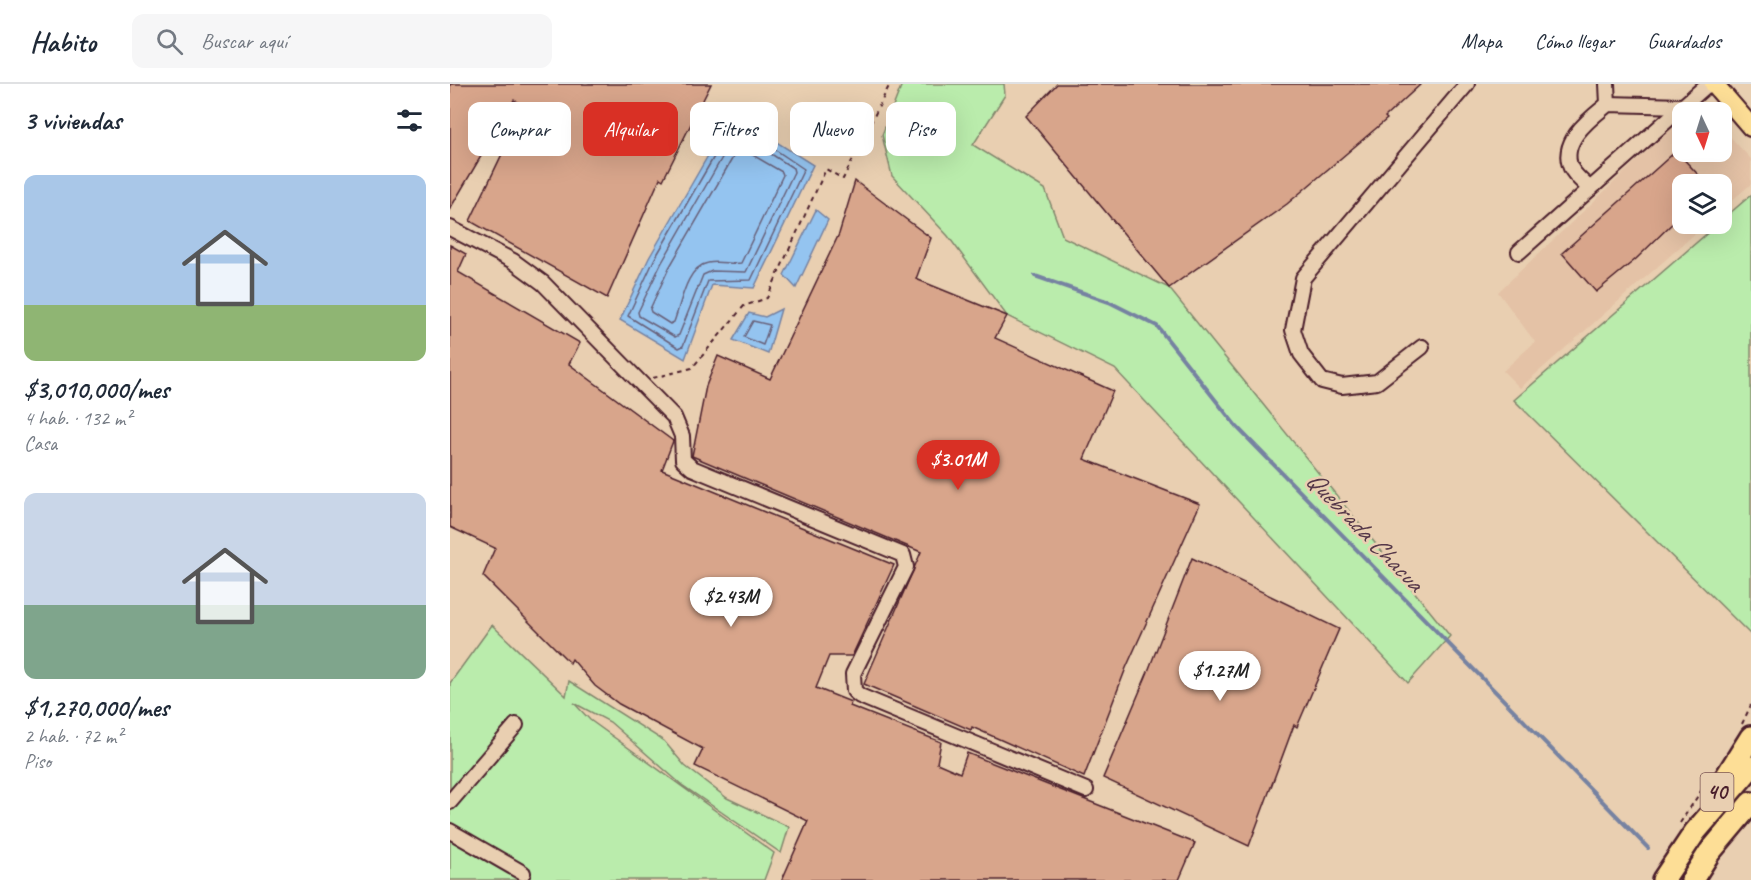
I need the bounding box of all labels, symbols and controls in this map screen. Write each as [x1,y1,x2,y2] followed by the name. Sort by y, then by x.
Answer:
[132,14,552,68] search box
[30,24,96,59] text: Habito
[153,25,186,58] icon: search
[201,27,287,55] text: Buscar aquí
[1461,28,1502,54] text: Mapa
[1535,28,1614,54] text: Cómo llegar
[1647,28,1721,54] text: Guardados
[468,102,571,156] chip: Comprar
[583,102,678,156] chip: Alquilar
[690,102,778,156] chip: Filtros
[790,102,874,156] chip: Nuevo
[886,102,956,156] chip: Piso
[1672,102,1732,162] north arrow
[1672,102,1732,234] map controls
[24,104,121,137] text: 3 viviendas
[393,104,426,137] icon: filters
[1672,174,1732,234] button: layers
[171,214,279,322] icon: home
[24,373,169,406] text: $3,010,000/mes
[24,406,131,431] text: 4 hab. · 132 m²
[24,431,57,456] text: Casa
[909,440,1007,491] pin: $3.01M
[931,447,985,472] text: $3.01M
[1299,464,1433,600] water label: Quebrada Chacua
[171,532,279,640] icon: home
[682,577,780,628] pin: $2.43M
[704,584,758,609] text: $2.43M
[1171,651,1269,702] pin: $1.27M
[1193,658,1247,683] text: $1.27M
[24,691,169,724] text: $1,270,000/mes
[24,724,122,749] text: 2 hab. · 72 m²
[24,749,51,774] text: Piso
[1700,773,1734,811] road number: 40

